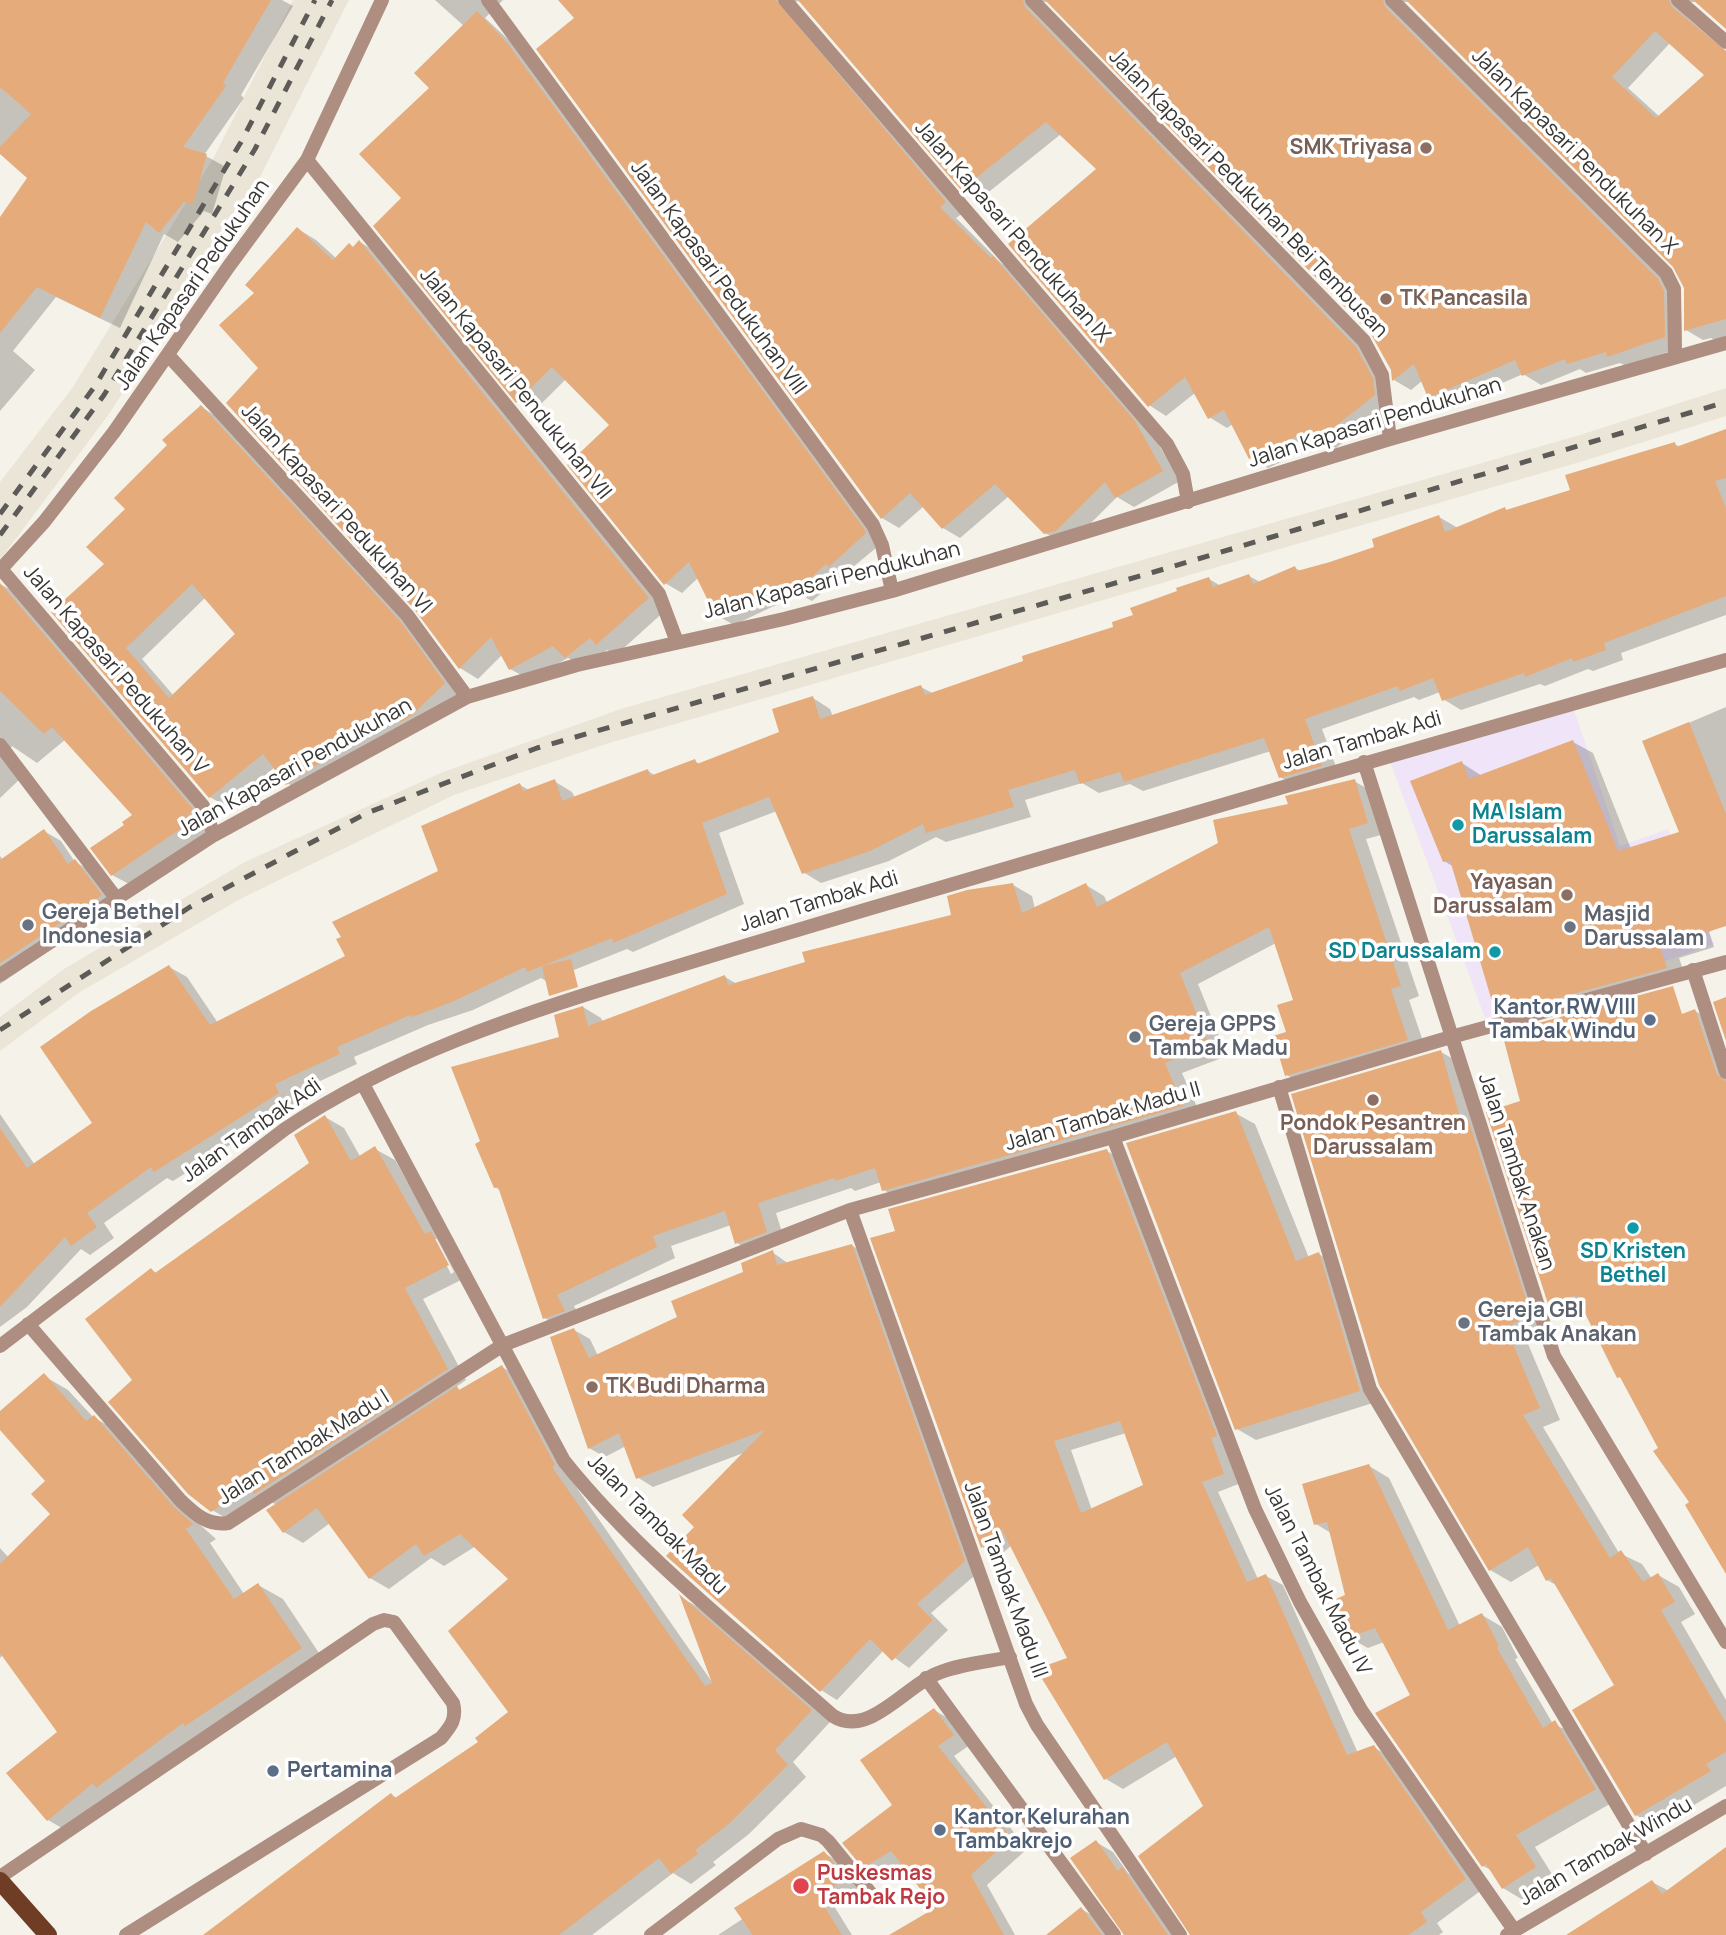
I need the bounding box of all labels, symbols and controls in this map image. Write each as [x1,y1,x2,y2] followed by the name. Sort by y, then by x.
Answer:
[1466,44,1682,260] street label: Jalan Kapasari Pendukuhan X
[1103,45,1393,343] street label: Jalan Kapasari Pedukuhan Bei Tembusan
[909,116,1115,348] street label: Jalan Kapasari Pendukuhan IX
[1290,135,1412,161] place label: SMK Triyasa
[1418,140,1434,156] marker: SMK Triyasa
[625,156,811,400] street label: Jalan Kapasari Pedukuhan VIII
[111,175,275,395] street label: Jalan Kapasari Pedukuhan
[414,263,616,505] street label: Jalan Kapasari Pendukuhan VII
[1400,286,1528,312] place label: TK Pancasila
[1378,291,1394,307] marker: TK Pancasila
[1245,372,1505,474] street label: Jalan Kapasari Pendukuhan
[235,399,437,619] street label: Jalan Kapasari Pedukuhan VI
[701,537,963,625] street label: Jalan Kapasari Pendukuhan
[17,560,213,780] street label: Jalan Kapasari Pedukuhan V
[174,693,416,843] street label: Jalan Kapasari Pendukuhan
[1279,706,1445,776] street label: Jalan Tambak Adi
[1472,800,1592,850] place label: MA Islam Darussalam
[1450,817,1466,833] marker: MA Islam Darussalam
[737,866,901,938] street label: Jalan Tambak Adi
[1433,870,1553,920] place label: Yayasan Darussalam
[1559,887,1575,903] marker: Yayasan Darussalam
[42,900,180,950] place label: Gereja Bethel Indonesia
[1584,902,1704,952] place label: Masjid Darussalam
[20,917,36,933] marker: Gereja Bethel Indonesia
[1562,919,1578,935] marker: Masjid Darussalam
[1328,939,1481,965] place label: SD Darussalam
[1487,944,1503,960] marker: SD Darussalam
[1488,995,1636,1045] place label: Kantor RW VIII Tambak Windu
[1149,1012,1288,1062] place label: Gereja GPPS Tambak Madu
[1642,1012,1658,1028] marker: Kantor RW VIII Tambak Windu
[1127,1029,1143,1045] marker: Gereja GPPS Tambak Madu
[1472,1070,1560,1274] street label: Jalan Tambak Anakan
[177,1073,327,1189] street label: Jalan Tambak Adi
[1002,1077,1204,1157] street label: Jalan Tambak Madu II
[1365,1092,1381,1108] marker: Pondok Pesantren Darussalam
[1280,1111,1466,1161] place label: Pondok Pesantren Darussalam
[1625,1220,1641,1236] marker: SD Kristen Bethel
[1580,1239,1686,1289] place label: SD Kristen Bethel
[1478,1298,1637,1348] place label: Gereja GBI Tambak Anakan
[1456,1315,1472,1331] marker: Gereja GBI Tambak Anakan
[606,1374,765,1400] place label: TK Budi Dharma
[584,1379,600,1395] marker: TK Budi Dharma
[214,1385,394,1511] street label: Jalan Tambak Madu I
[582,1450,732,1600] street label: Jalan Tambak Madu
[958,1478,1052,1682] street label: Jalan Tambak Madu III
[1258,1481,1376,1679] street label: Jalan Tambak Madu IV
[287,1758,392,1784] place label: Pertamina
[265,1763,281,1779] marker: Pertamina
[1515,1792,1697,1912] street label: Jalan Tambak Windu
[954,1805,1130,1855] place label: Kantor Kelurahan Tambakrejo
[932,1822,948,1838] marker: Kantor Kelurahan Tambakrejo
[817,1861,945,1911] place label: Puskesmas Tambak Rejo
[791,1876,811,1896] marker: Puskesmas Tambak Rejo

